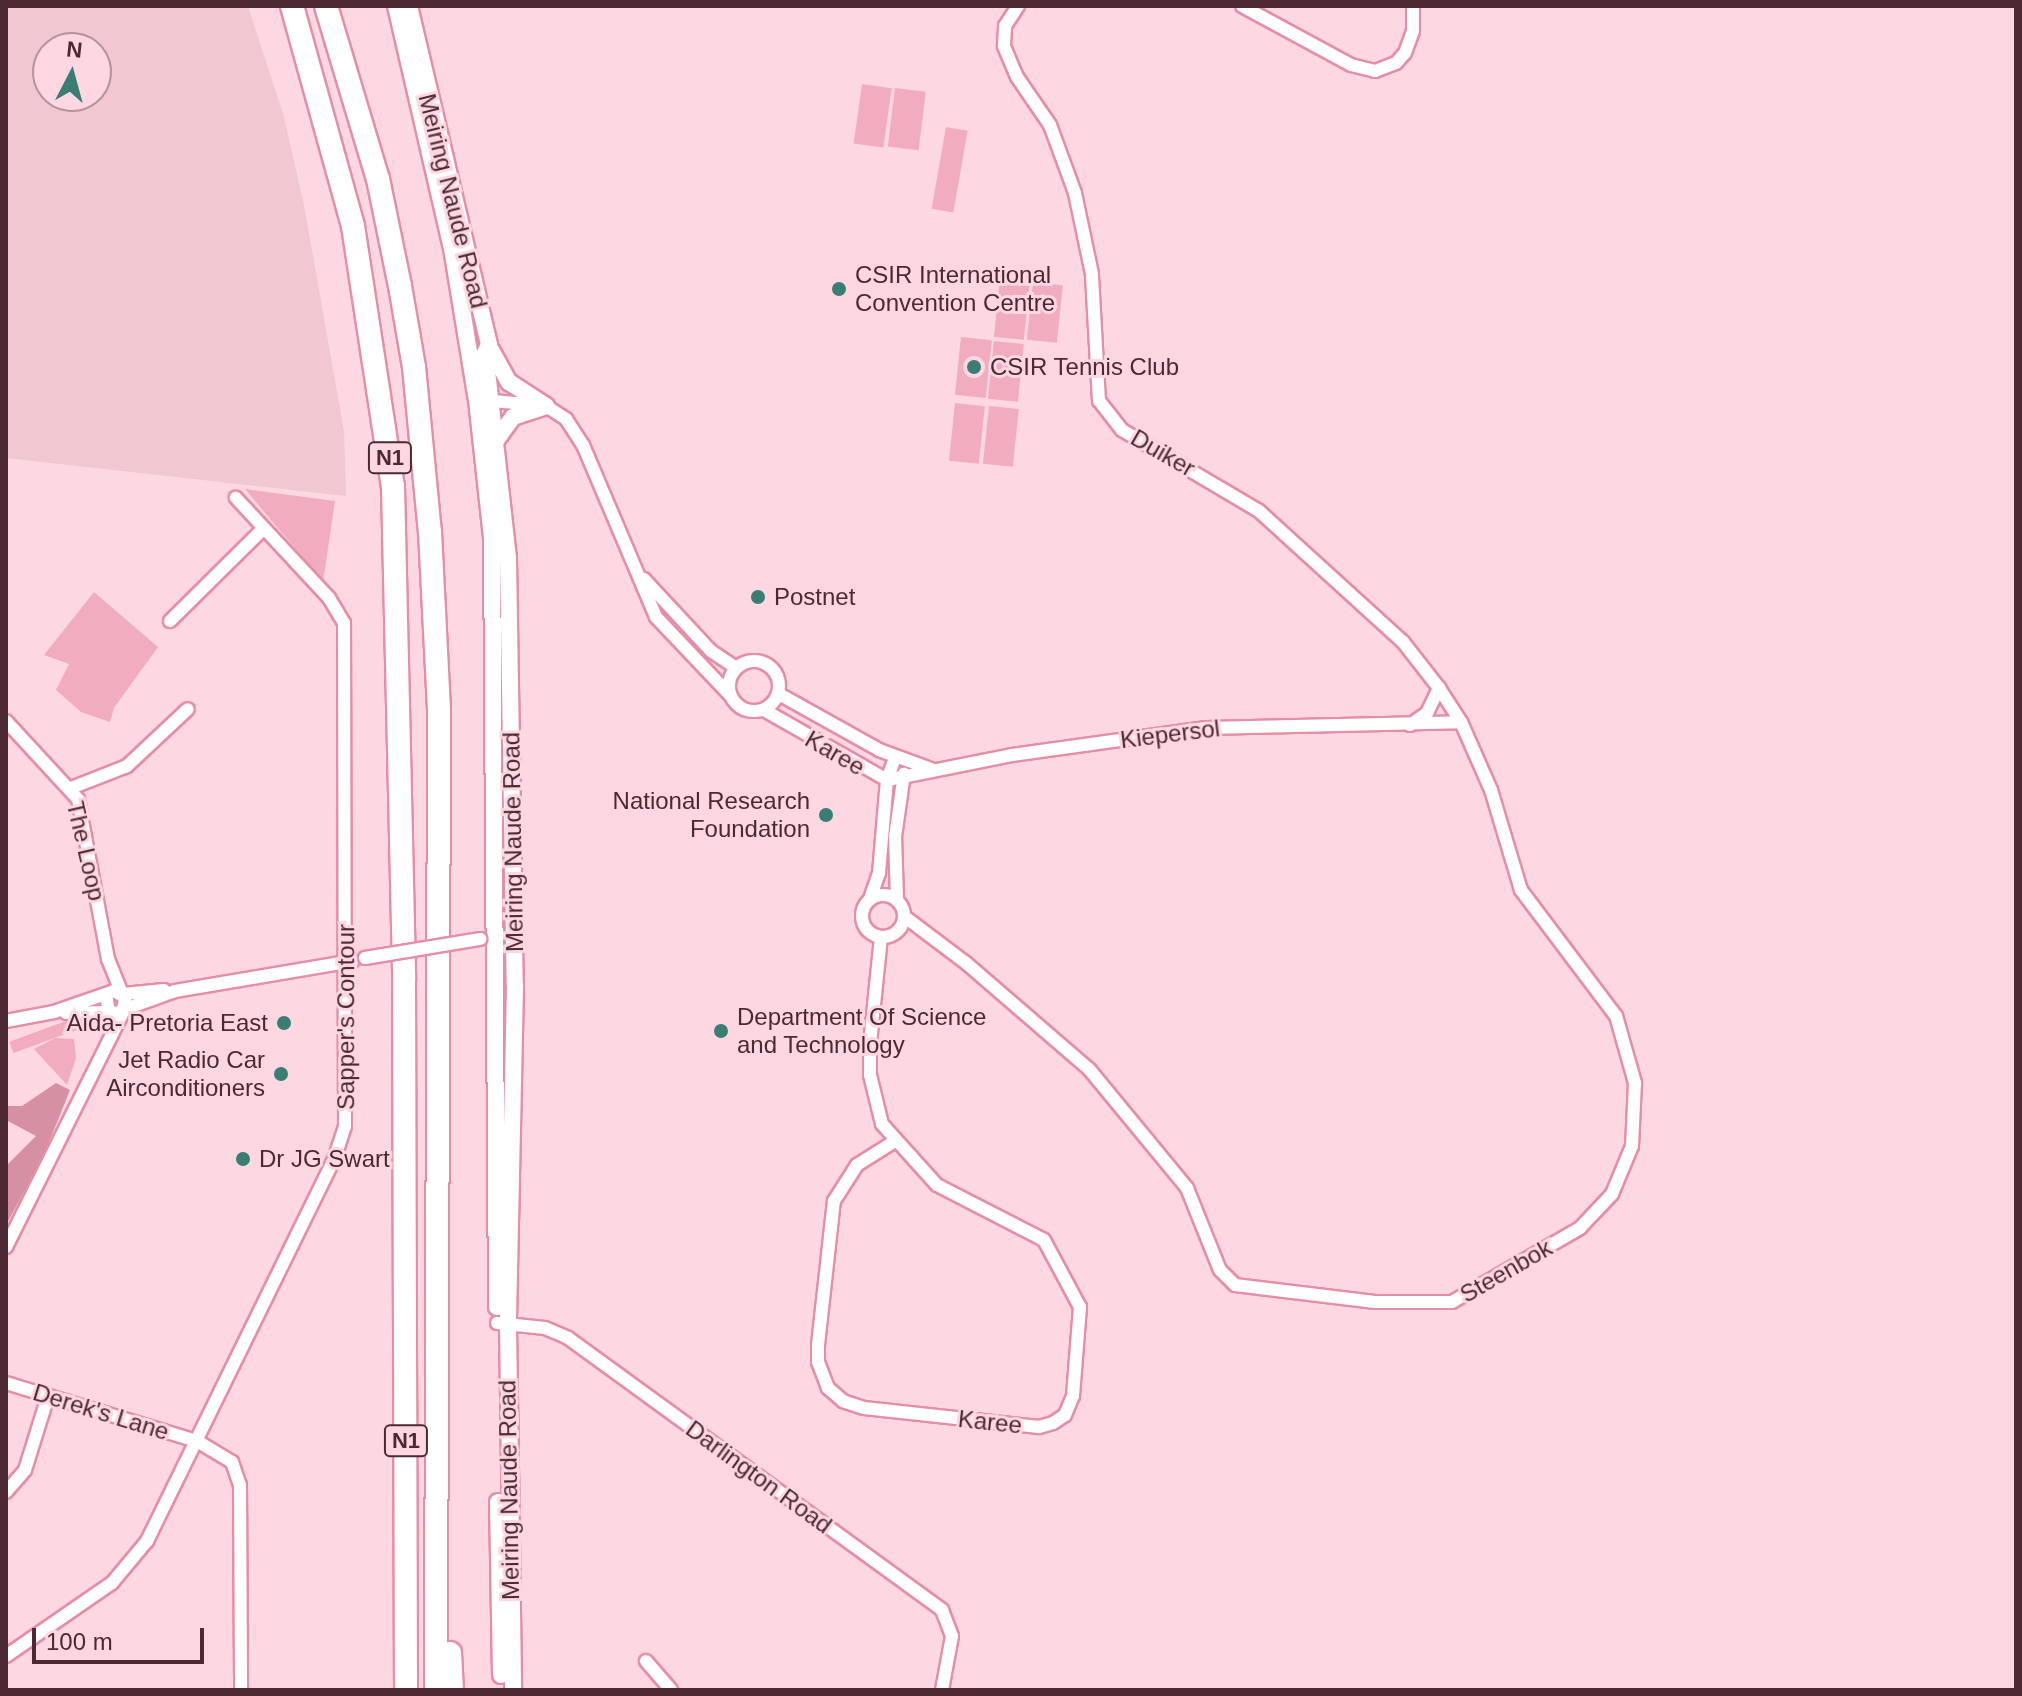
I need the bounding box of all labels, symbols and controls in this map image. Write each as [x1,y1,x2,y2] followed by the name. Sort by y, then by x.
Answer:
[32,32,112,112] north arrow
[65,36,84,63] text: N
[412,91,494,311] street label: Meiring Naude Road
[855,261,1055,317] place label: CSIR International Convention Centre
[830,280,848,298] marker: CSIR International Convention Centre
[990,353,1179,381] place label: CSIR Tennis Club
[965,358,983,376] marker: CSIR Tennis Club
[1126,423,1200,483] street label: Duiker
[366,440,414,476] road number: N1
[774,583,855,611] place label: Postnet
[749,588,767,606] marker: Postnet
[1119,714,1221,754] street label: Kiepersol
[800,725,870,781] street label: Karee
[497,732,529,952] street label: Meiring Naude Road
[613,787,810,843] place label: National Research Foundation
[61,798,111,904] street label: The Loop
[817,806,835,824] marker: National Research Foundation
[332,924,360,1110] street label: Sapper's Contour
[737,1003,986,1059] place label: Department Of Science and Technology
[67,1009,268,1037] place label: Aida- Pretoria East
[275,1014,293,1032] marker: Aida- Pretoria East
[712,1022,730,1040] marker: Department Of Science and Technology
[106,1046,265,1102] place label: Jet Radio Car Airconditioners
[272,1065,290,1083] marker: Jet Radio Car Airconditioners
[259,1145,390,1173] place label: Dr JG Swart
[234,1150,252,1168] marker: Dr JG Swart
[1455,1233,1557,1309] street label: Steenbok
[30,1378,172,1446] street label: Derek's Lane
[493,1380,525,1600] street label: Meiring Naude Road
[957,1404,1023,1440] street label: Karee
[680,1414,838,1540] street label: Darlington Road
[382,1423,430,1459] road number: N1
[36,1612,208,1662] scale bar
[46,1628,113,1655] text: 100 m

